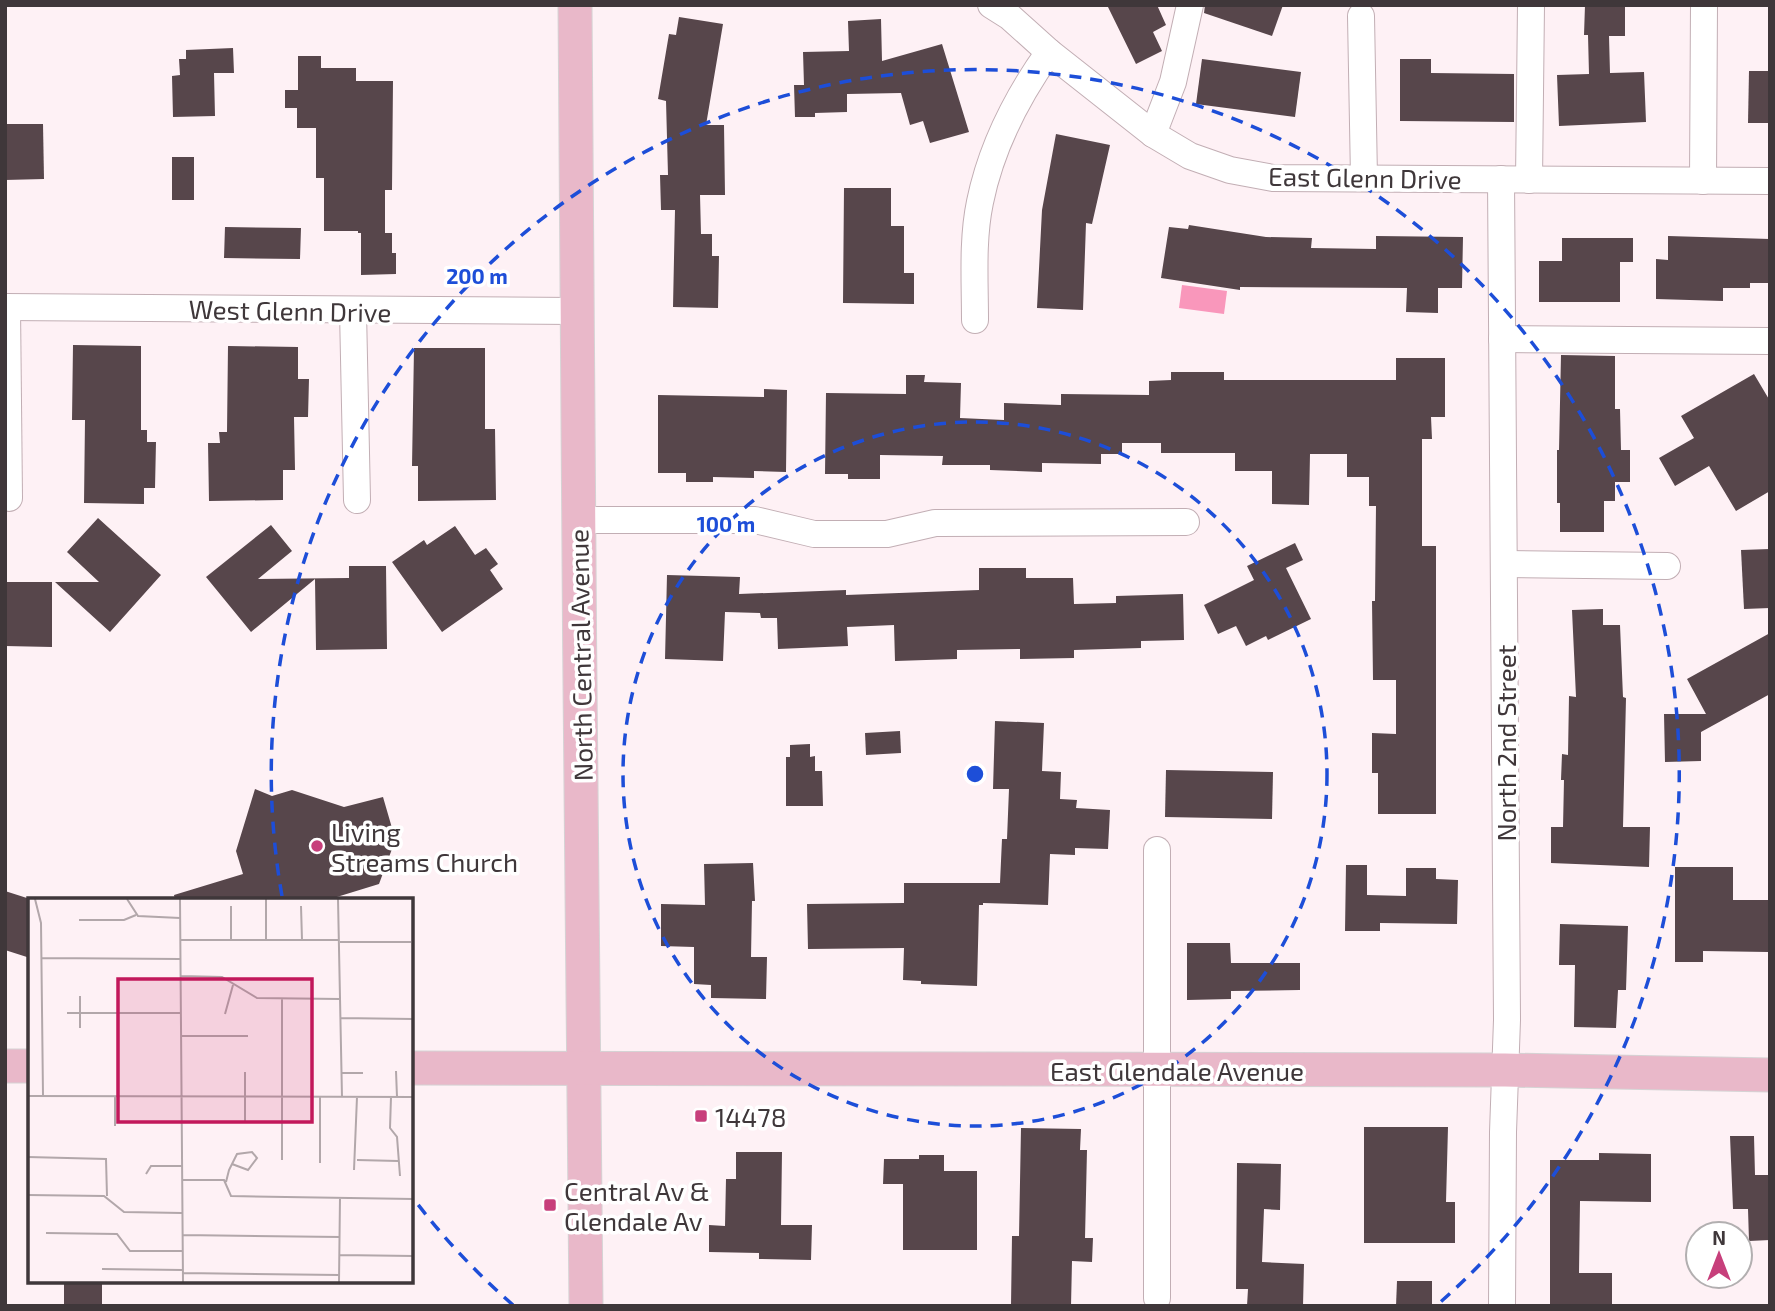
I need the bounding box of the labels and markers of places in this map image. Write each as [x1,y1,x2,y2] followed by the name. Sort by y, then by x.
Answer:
[963,762,987,786] centre of rings
[331,816,518,877] place label: Living Streams Church
[309,838,325,854] marker: Living Streams Church
[715,1101,786,1132] place label: 14478
[693,1108,709,1124] marker: 14478
[564,1175,709,1236] place label: Central Av & Glendale Av
[542,1197,558,1213] marker: Central Av & Glendale Av

